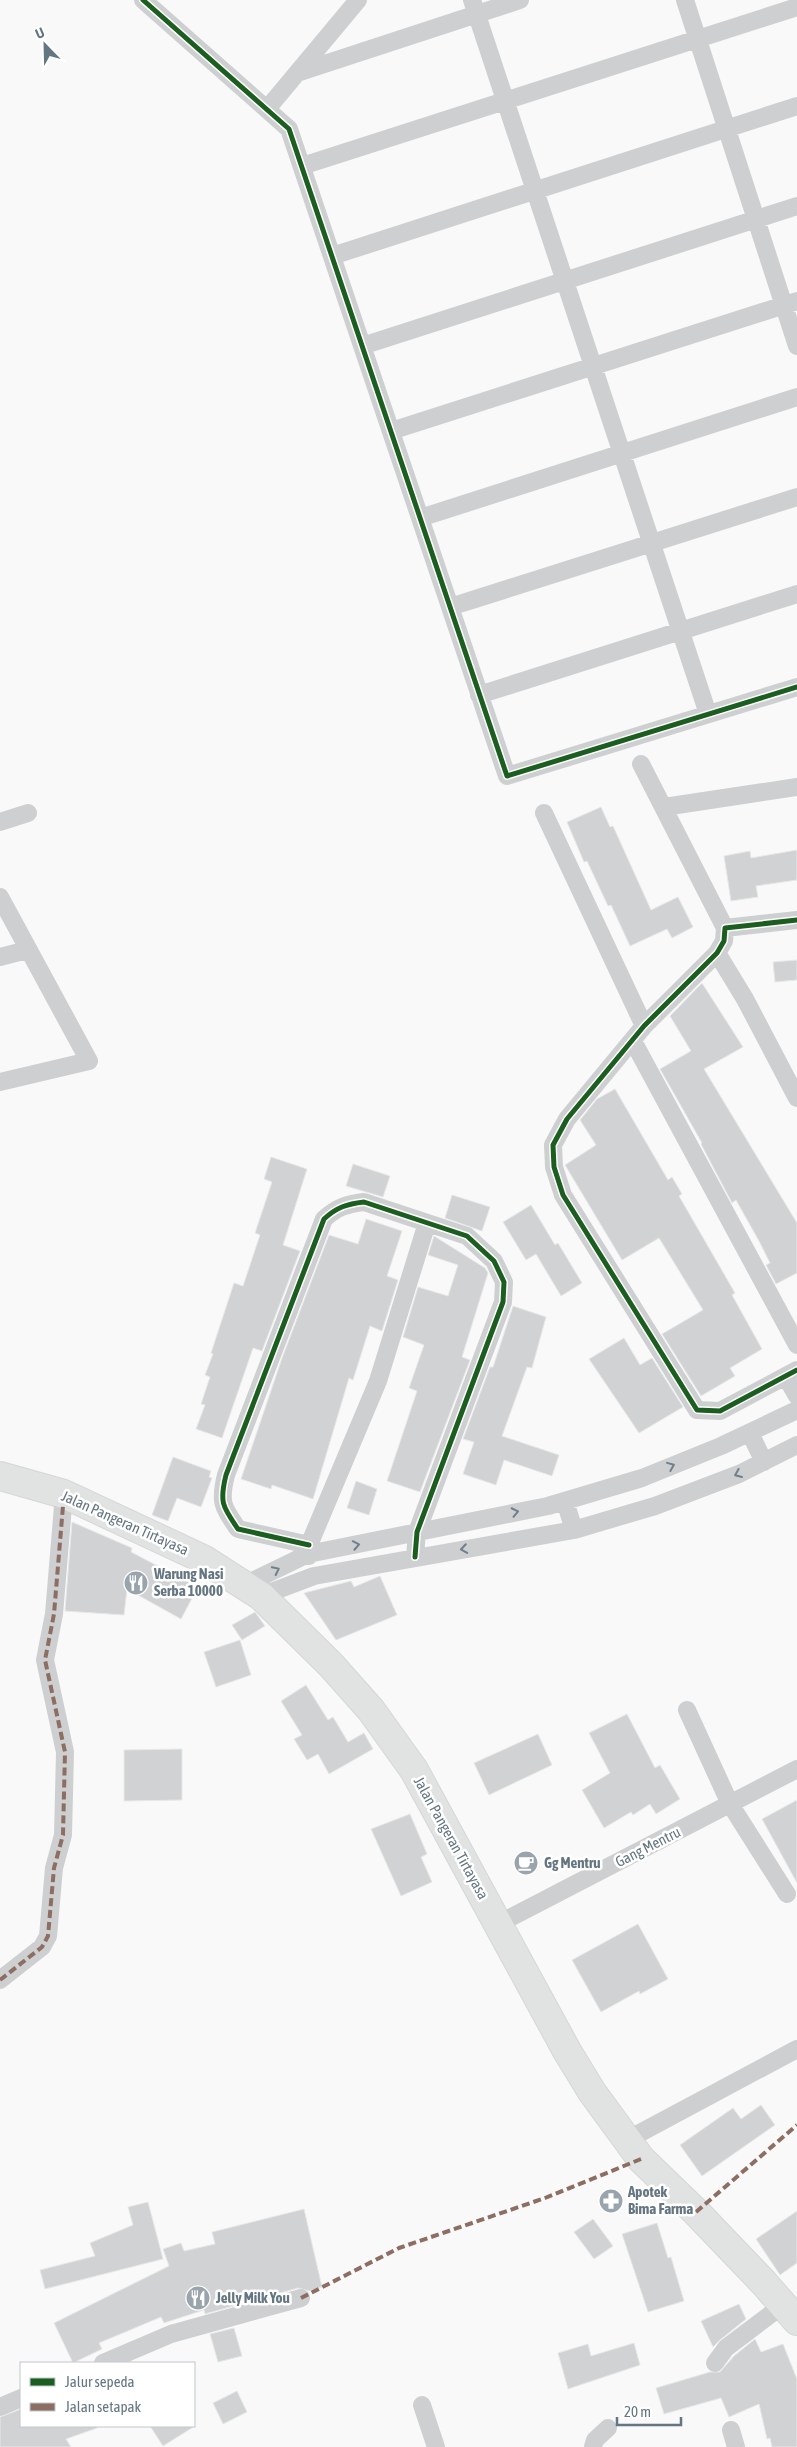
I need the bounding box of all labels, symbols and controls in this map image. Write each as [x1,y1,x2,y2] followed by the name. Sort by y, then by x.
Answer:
[20,20,70,70] north arrow
[33,24,47,42] text: U
[666,1462,675,1473] one-way arrow
[734,1469,742,1479] one-way arrow
[59,1487,191,1558] street label: Jalan Pangeran Tirtayasa
[511,1508,520,1518] one-way arrow
[352,1540,361,1550] one-way arrow
[459,1543,467,1554] one-way arrow
[153,1565,223,1599] place label: Warung Nasi Serba 10000
[271,1565,280,1576] one-way arrow
[123,1570,149,1596] restaurant icon: Warung Nasi Serba 10000
[411,1774,492,1902] street label: Jalan Pangeran Tirtayasa
[612,1823,683,1870] street label: Gang Mentru
[513,1850,539,1876] cafe icon: Gg Mentru
[544,1854,601,1871] place label: Gg Mentru
[627,2183,693,2217] place label: Apotek Bima Farma
[598,2188,624,2214] pharmacy icon: Apotek Bima Farma
[185,2285,211,2311] restaurant icon: Jelly Milk You
[215,2289,290,2306] place label: Jelly Milk You
[20,2362,195,2427] legend
[65,2373,135,2390] text: Jalur sepeda
[617,2394,681,2426] scale bar
[65,2398,142,2415] text: Jalan setapak
[624,2403,651,2420] text: 20 m

